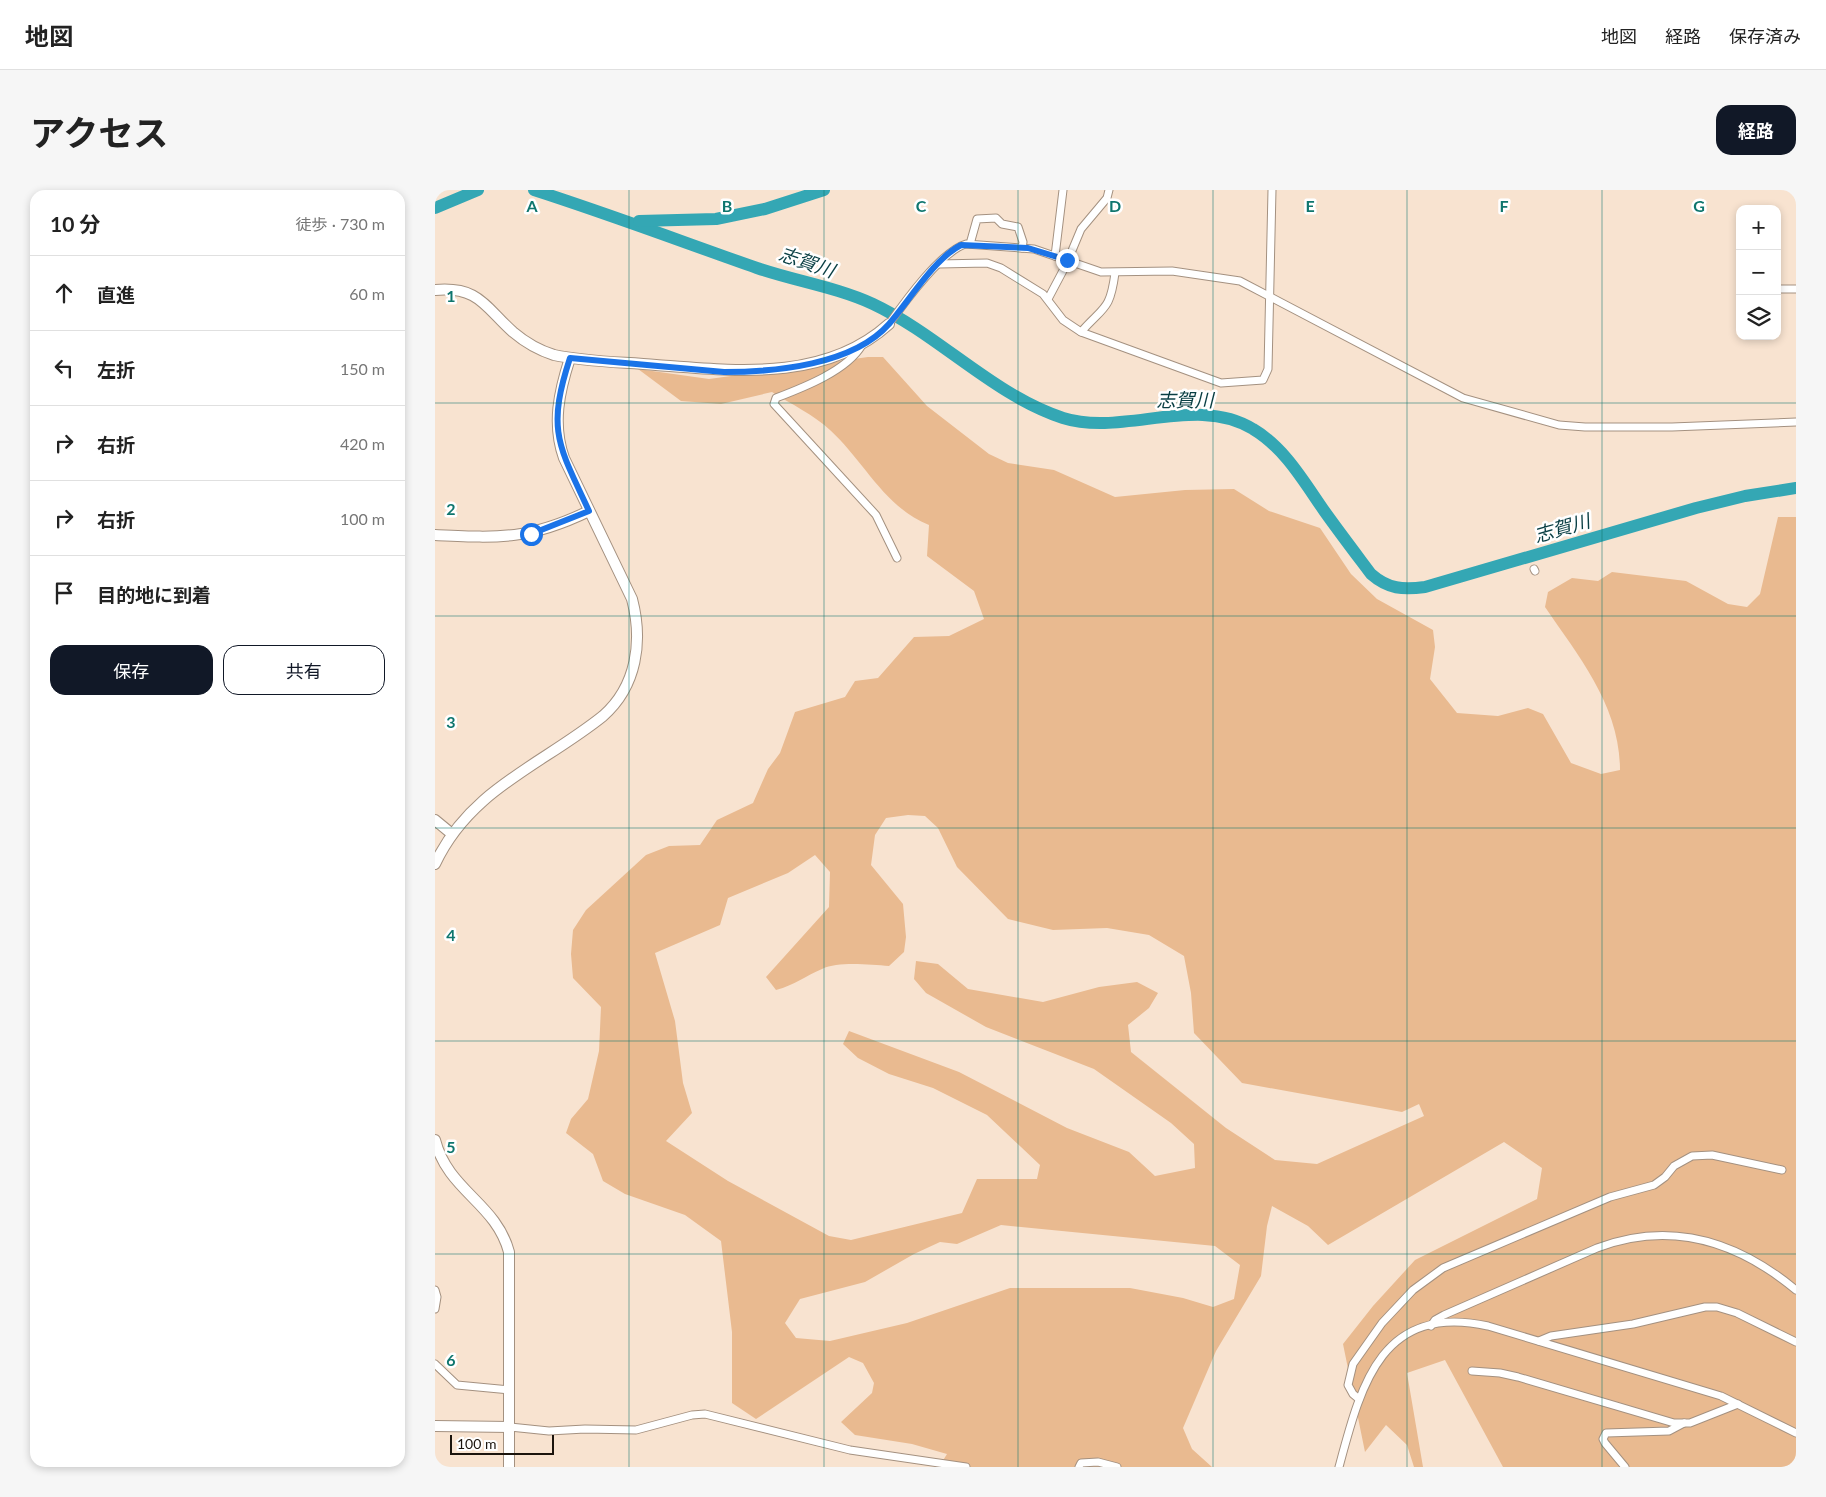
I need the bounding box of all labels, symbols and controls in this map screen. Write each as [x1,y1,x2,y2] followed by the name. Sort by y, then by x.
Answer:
[25,21,73,50] text: 地図
[1601,25,1637,47] text: 地図
[1665,25,1701,47] text: 経路
[1729,25,1801,47] text: 保存済み
[1716,105,1796,155] button: 経路
[30,111,168,153] text: アクセス
[525,196,538,215] text: A
[722,196,732,215] text: B
[916,196,927,215] text: C
[1109,196,1121,215] text: D
[1305,196,1315,215] text: E
[1499,196,1509,215] text: F
[1693,196,1705,215] text: G
[1736,205,1781,340] map controls
[1736,205,1781,250] button: +
[50,211,100,236] text: 10 分
[296,214,385,233] text: 徒歩 · 730 m
[776,241,840,282] water label: 志賀川
[1056,249,1079,272] route end
[1736,250,1781,295] button: −
[50,279,78,307] icon: ahead
[97,283,135,306] text: 直進
[349,284,385,303] text: 60 m
[446,286,456,305] text: 1
[1736,295,1781,340] button: layers
[50,354,78,382] icon: left
[97,358,135,381] text: 左折
[340,359,385,378] text: 150 m
[1156,388,1215,411] water label: 志賀川
[50,429,78,457] icon: right
[97,433,135,456] text: 右折
[340,434,385,453] text: 420 m
[446,499,456,518] text: 2
[50,504,78,532] icon: right
[97,508,135,531] text: 右折
[1531,508,1594,546] water label: 志賀川
[340,509,385,528] text: 100 m
[520,523,543,546] route start
[50,579,78,607] icon: arrive
[97,583,211,606] text: 目的地に到着
[50,645,213,695] button: 保存
[223,645,385,695] button: 共有
[446,712,456,731] text: 3
[446,925,456,944] text: 4
[446,1137,456,1156] text: 5
[446,1350,456,1369] text: 6
[450,1432,554,1455] scale bar
[457,1435,496,1452] text: 100 m

